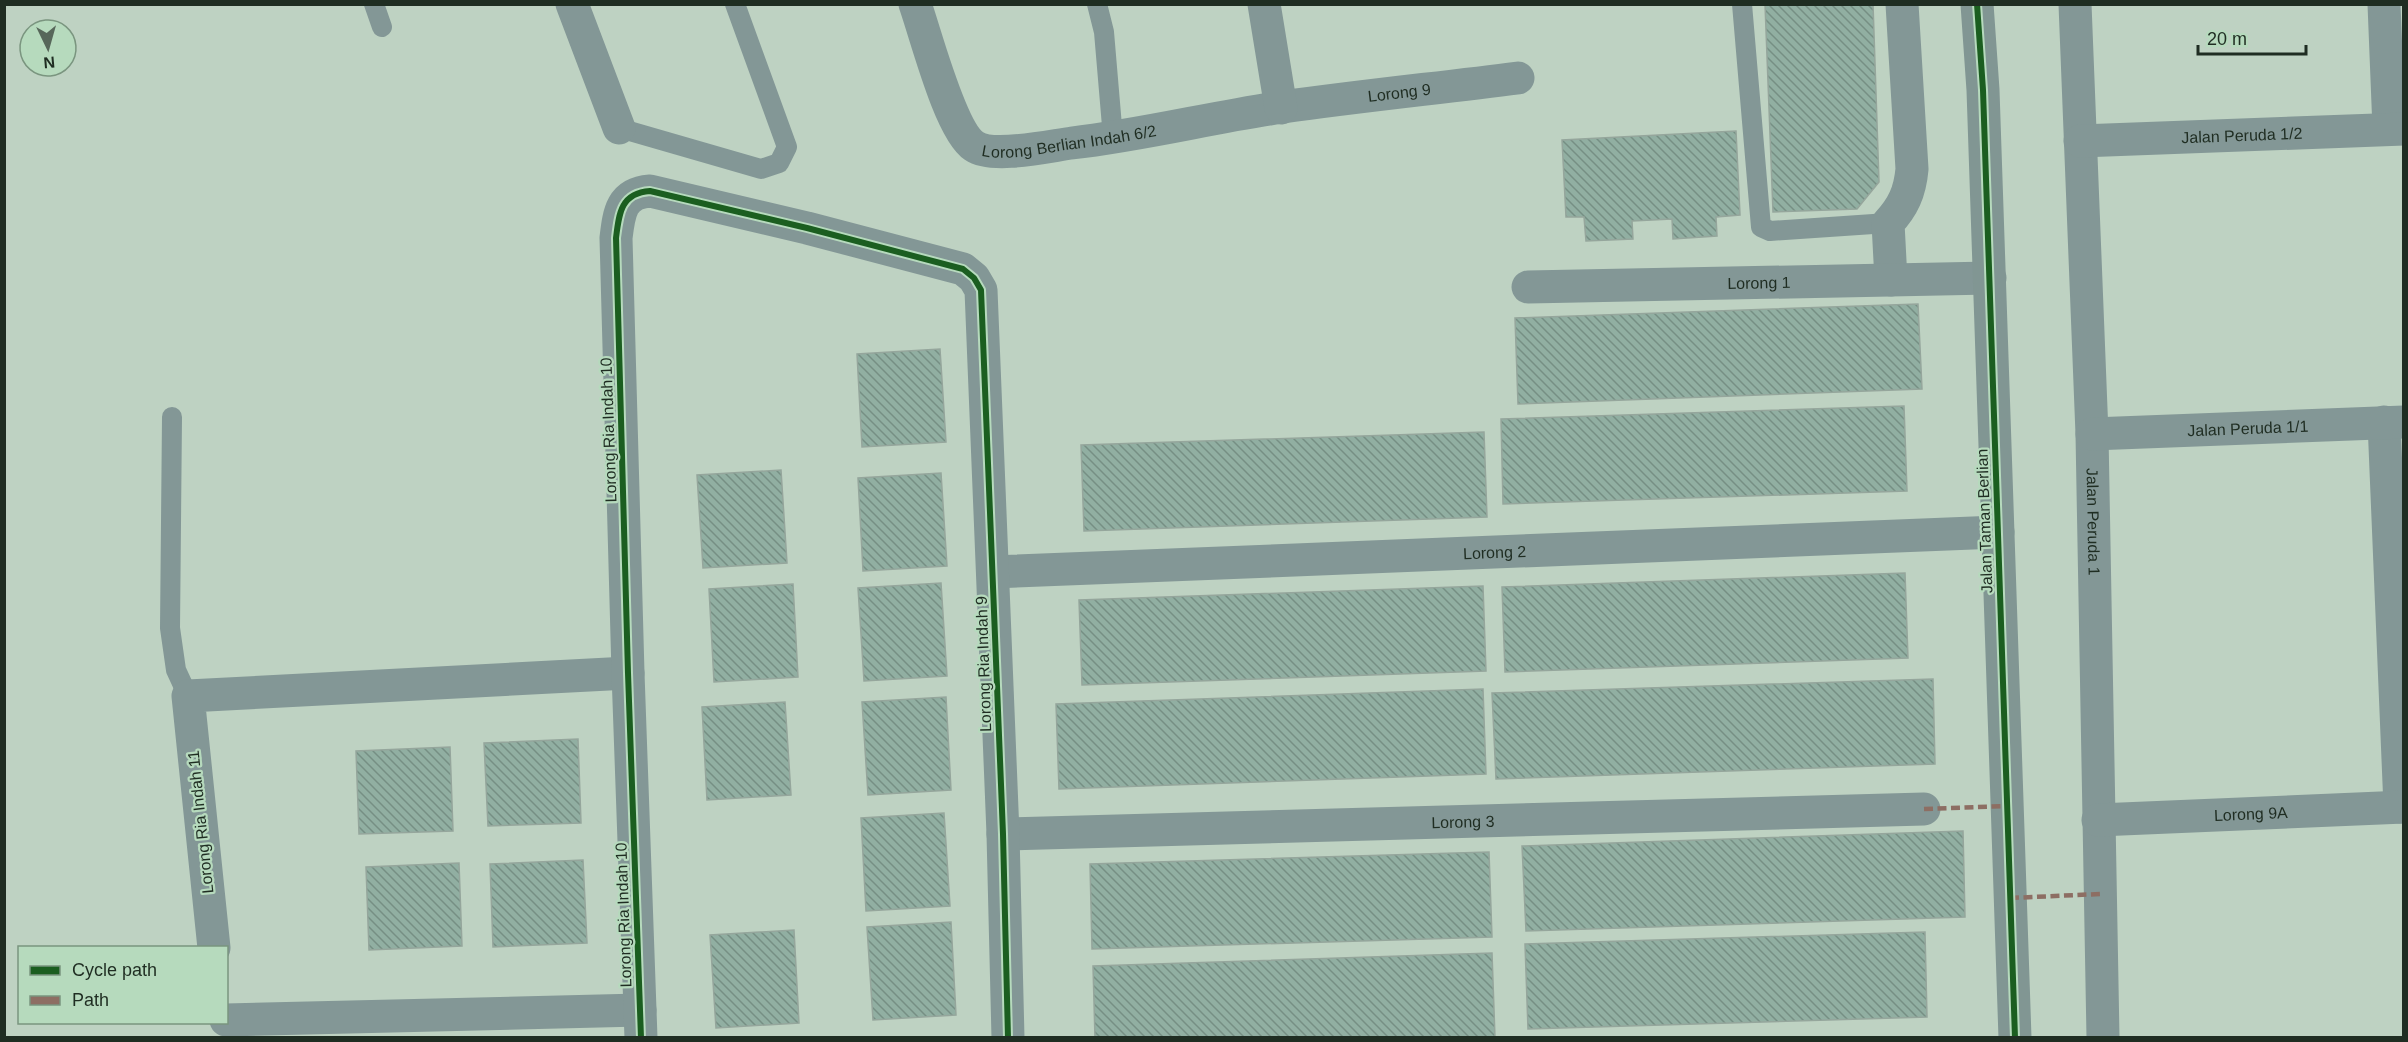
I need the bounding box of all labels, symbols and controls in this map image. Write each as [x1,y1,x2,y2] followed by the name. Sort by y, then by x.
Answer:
[18,18,78,78] north arrow
[2198,18,2306,56] scale bar
[2207,29,2247,49] text: 20 m
[43,53,56,71] text: N
[1367,81,1432,105] street label: Lorong 9
[981,122,1158,161] street label: Lorong Berlian Indah 6/2
[2181,125,2303,146] street label: Jalan Peruda 1/2
[1727,274,1791,292] street label: Lorong 1
[597,357,620,503] street label: Lorong Ria Indah 10
[2187,418,2309,439] street label: Jalan Peruda 1/1
[1973,448,1996,594] street label: Jalan Taman Berlian
[2084,468,2103,576] street label: Jalan Peruda 1
[1463,543,1527,562] street label: Lorong 2
[973,596,994,732] street label: Lorong Ria Indah 9
[185,749,216,894] street label: Lorong Ria Indah 11
[2214,804,2288,824] street label: Lorong 9A
[1431,813,1495,831] street label: Lorong 3
[612,842,635,988] street label: Lorong Ria Indah 10
[18,946,228,1024] legend
[72,960,157,980] text: Cycle path
[72,990,109,1010] text: Path

